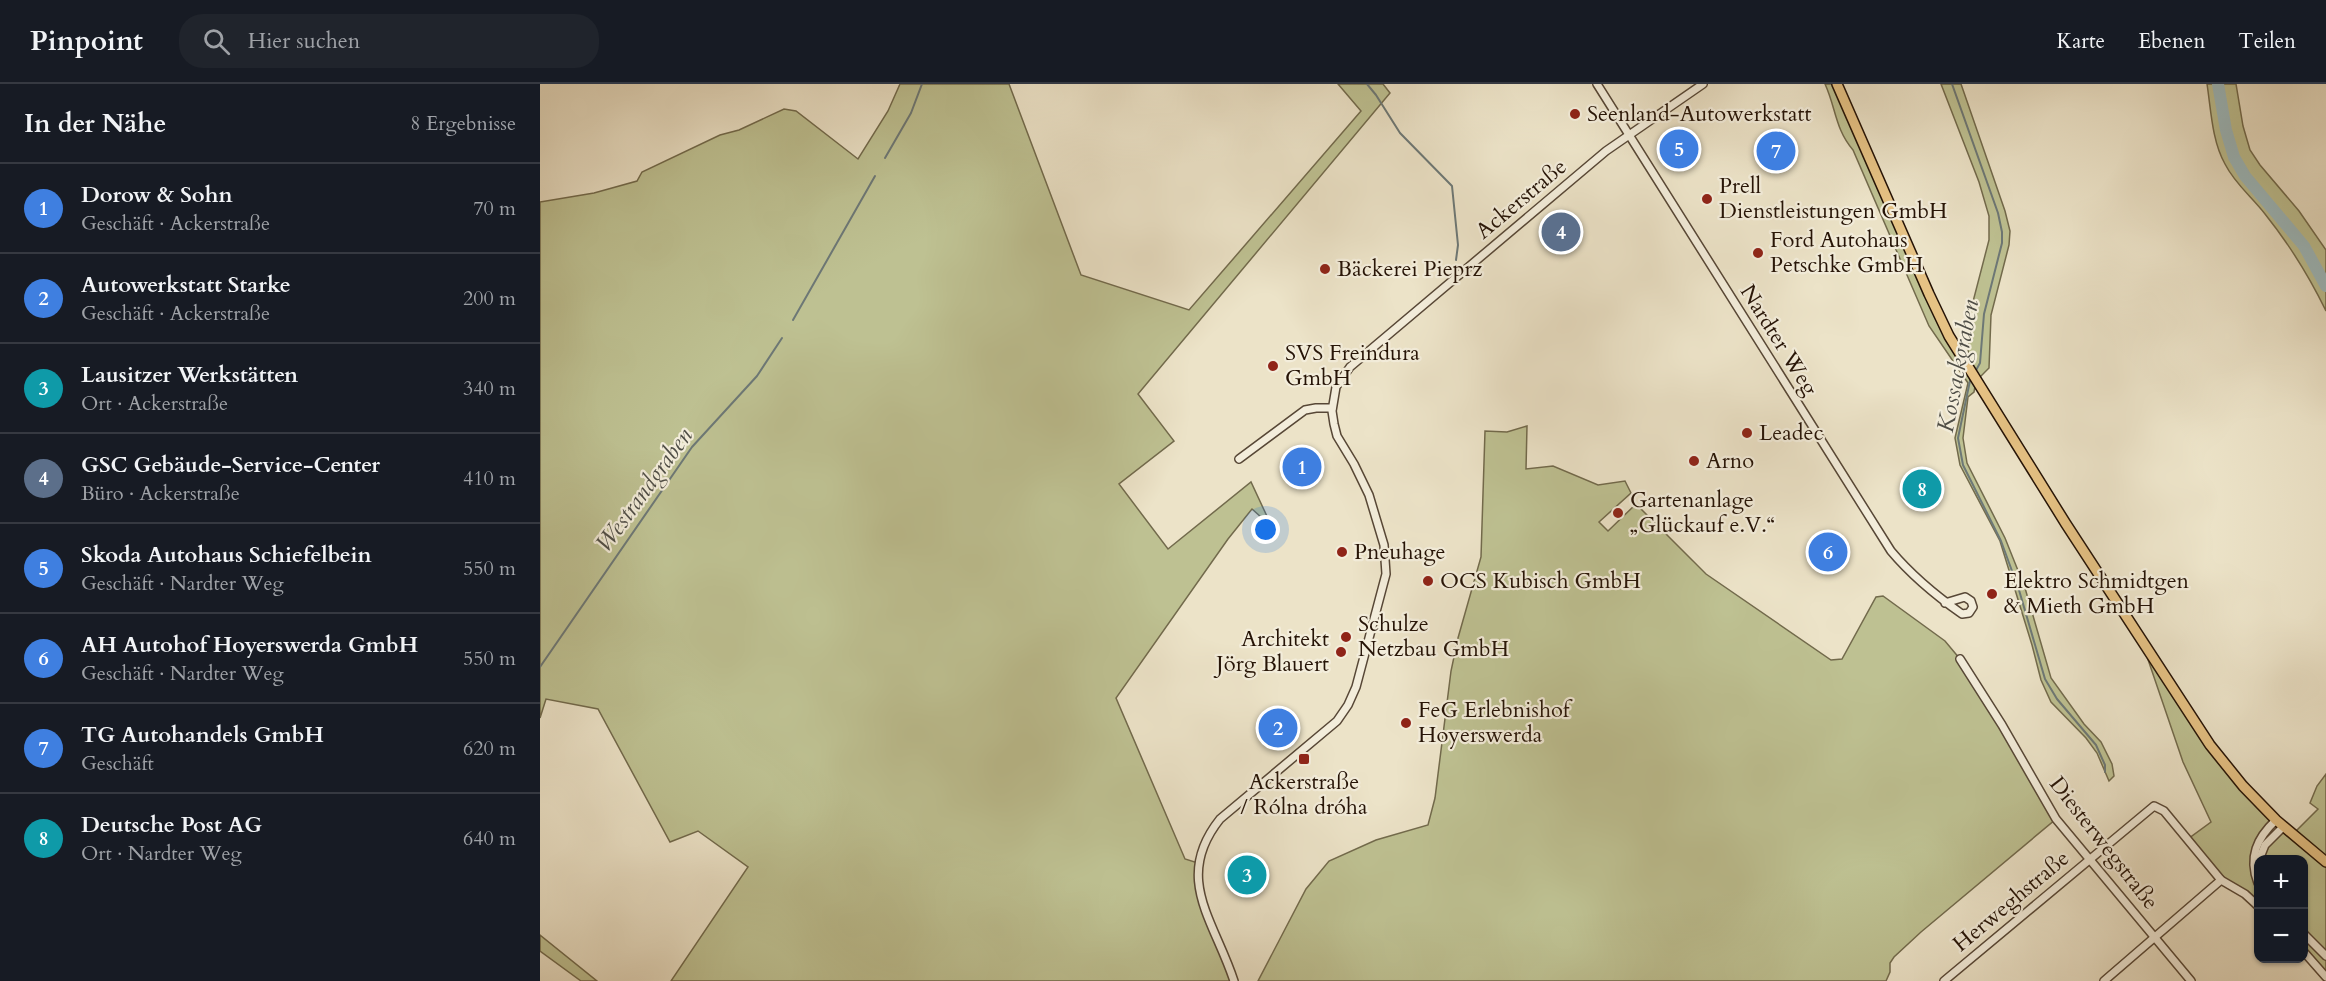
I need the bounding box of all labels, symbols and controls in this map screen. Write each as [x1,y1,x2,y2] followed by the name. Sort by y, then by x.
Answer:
[179,14,599,68] search box
[30,22,143,60] text: Pinpoint
[200,25,233,58] icon: search
[248,26,360,56] text: Hier suchen
[2057,27,2105,56] text: Karte
[2138,27,2205,56] text: Ebenen
[2238,27,2296,56] text: Teilen
[1587,99,1811,129] place label: Seenland-Autowerkstatt
[24,106,166,141] text: In der Nähe
[1568,107,1582,121] marker: Seenland-Autowerkstatt
[410,110,516,137] text: 8 Ergebnisse
[1660,126,1698,172] pin: 5
[1756,128,1796,174] pin: 7
[1469,152,1573,246] street label: Ackerstraße
[1719,171,1947,226] place label: Prell Dienstleistungen GmbH
[81,180,233,210] text: Dorow & Sohn
[1700,192,1714,206] marker: Prell Dienstleistungen GmbH
[38,195,49,222] text: 1
[473,195,516,222] text: 70 m
[81,210,270,237] text: Geschäft · Ackerstraße
[1542,210,1580,254] pin: 4
[1770,225,1923,280] place label: Ford Autohaus Petschke GmbH
[1751,246,1765,260] marker: Ford Autohaus Petschke GmbH
[1337,254,1482,284] place label: Bäckerei Pieprz
[1318,262,1332,276] marker: Bäckerei Pieprz
[81,270,291,300] text: Autowerkstatt Starke
[1733,279,1825,402] street label: Nardter Weg
[38,285,49,312] text: 2
[463,285,516,312] text: 200 m
[1929,296,1987,435] water label: Kossackgraben
[81,300,270,327] text: Geschäft · Ackerstraße
[1285,338,1420,393] place label: SVS Freindura GmbH
[1266,359,1280,373] marker: SVS Freindura GmbH
[81,360,298,390] text: Lausitzer Werkstätten
[38,375,49,402] text: 3
[463,375,516,402] text: 340 m
[81,390,228,417] text: Ort · Ackerstraße
[1759,418,1824,448] place label: Leadec
[588,421,701,559] water label: Westrandgraben
[1740,426,1754,440] marker: Leadec
[1282,444,1322,490] pin: 1
[1706,446,1754,476] place label: Arno
[81,450,380,480] text: GSC Gebäude-Service-Center
[1687,454,1701,468] marker: Arno
[38,465,49,492] text: 4
[463,465,516,492] text: 410 m
[1902,466,1942,512] pin: 8
[81,480,240,507] text: Büro · Ackerstraße
[1630,485,1775,540] place label: Gartenanlage „Glückauf e.V.“
[1611,506,1625,520] marker: Gartenanlage „Glückauf e.V.“
[1251,515,1280,544] your location
[1808,530,1848,574] pin: 6
[1354,537,1445,567] place label: Pneuhage
[81,540,372,570] text: Skoda Autohaus Schiefelbein
[1335,545,1349,559] marker: Pneuhage
[38,555,49,582] text: 5
[463,555,516,582] text: 550 m
[1440,566,1641,596] place label: OCS Kubisch GmbH
[2004,566,2190,621] place label: Elektro Schmidtgen & Mieth GmbH
[81,570,284,597] text: Geschäft · Nardter Weg
[1421,574,1435,588] marker: OCS Kubisch GmbH
[1985,587,1999,601] marker: Elektro Schmidtgen & Mieth GmbH
[1358,609,1509,664] place label: Schulze Netzbau GmbH
[1213,624,1329,679] place label: Architekt Jörg Blauert
[81,630,418,660] text: AH Autohof Hoyerswerda GmbH
[1339,630,1353,644] marker: Schulze Netzbau GmbH
[38,645,49,672] text: 6
[463,645,516,672] text: 550 m
[1334,645,1348,659] marker: Architekt Jörg Blauert
[81,660,284,687] text: Geschäft · Nardter Weg
[1418,695,1573,750] place label: FeG Erlebnishof Hoyerswerda
[1258,706,1298,750] pin: 2
[1399,716,1413,730] marker: FeG Erlebnishof Hoyerswerda
[81,720,324,750] text: TG Autohandels GmbH
[38,735,49,762] text: 7
[463,735,516,762] text: 620 m
[81,750,154,777] text: Geschäft
[1297,752,1311,766] marker: Ackerstraße / Rólna dróha
[1241,767,1368,822] place label: Ackerstraße / Rólna dróha
[2043,770,2165,916] street label: Diesterwegstraße
[81,810,262,840] text: Deutsche Post AG
[38,825,49,852] text: 8
[463,825,516,852] text: 640 m
[81,840,242,867] text: Ort · Nardter Weg
[1946,843,2076,959] street label: Herweghstraße
[1228,852,1266,898] pin: 3
[2254,855,2308,963] map controls
[2254,855,2308,909] button: +
[2254,909,2308,963] button: −

